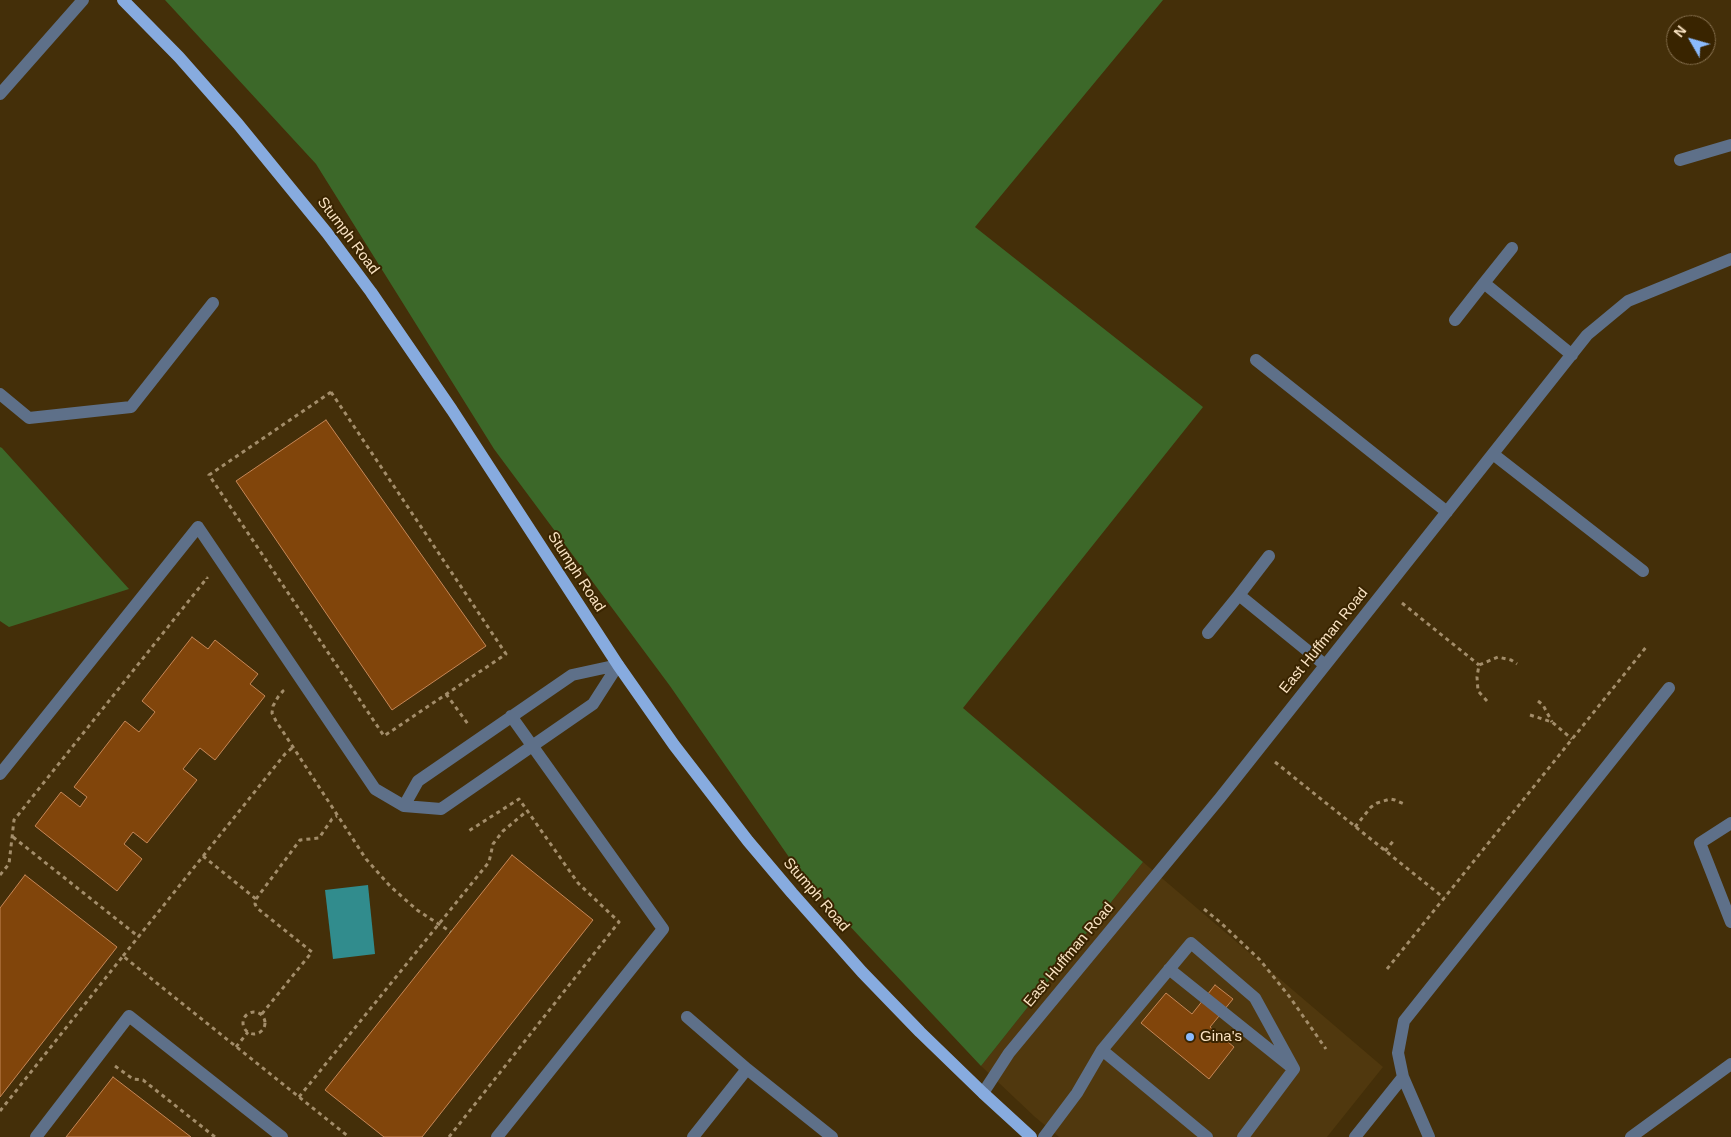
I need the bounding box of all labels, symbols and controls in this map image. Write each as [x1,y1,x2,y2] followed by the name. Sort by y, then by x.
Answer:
[1666,15,1716,65] north arrow
[1671,22,1689,40] text: N
[313,194,383,278] street label: Stumph Road
[543,529,609,615] street label: Stumph Road
[1276,585,1372,697] street label: East Huffman Road
[779,854,853,936] street label: Stumph Road
[1020,899,1118,1011] street label: East Huffman Road
[1200,1028,1242,1046] place label: Gina's
[1184,1031,1196,1043] marker: Gina's

